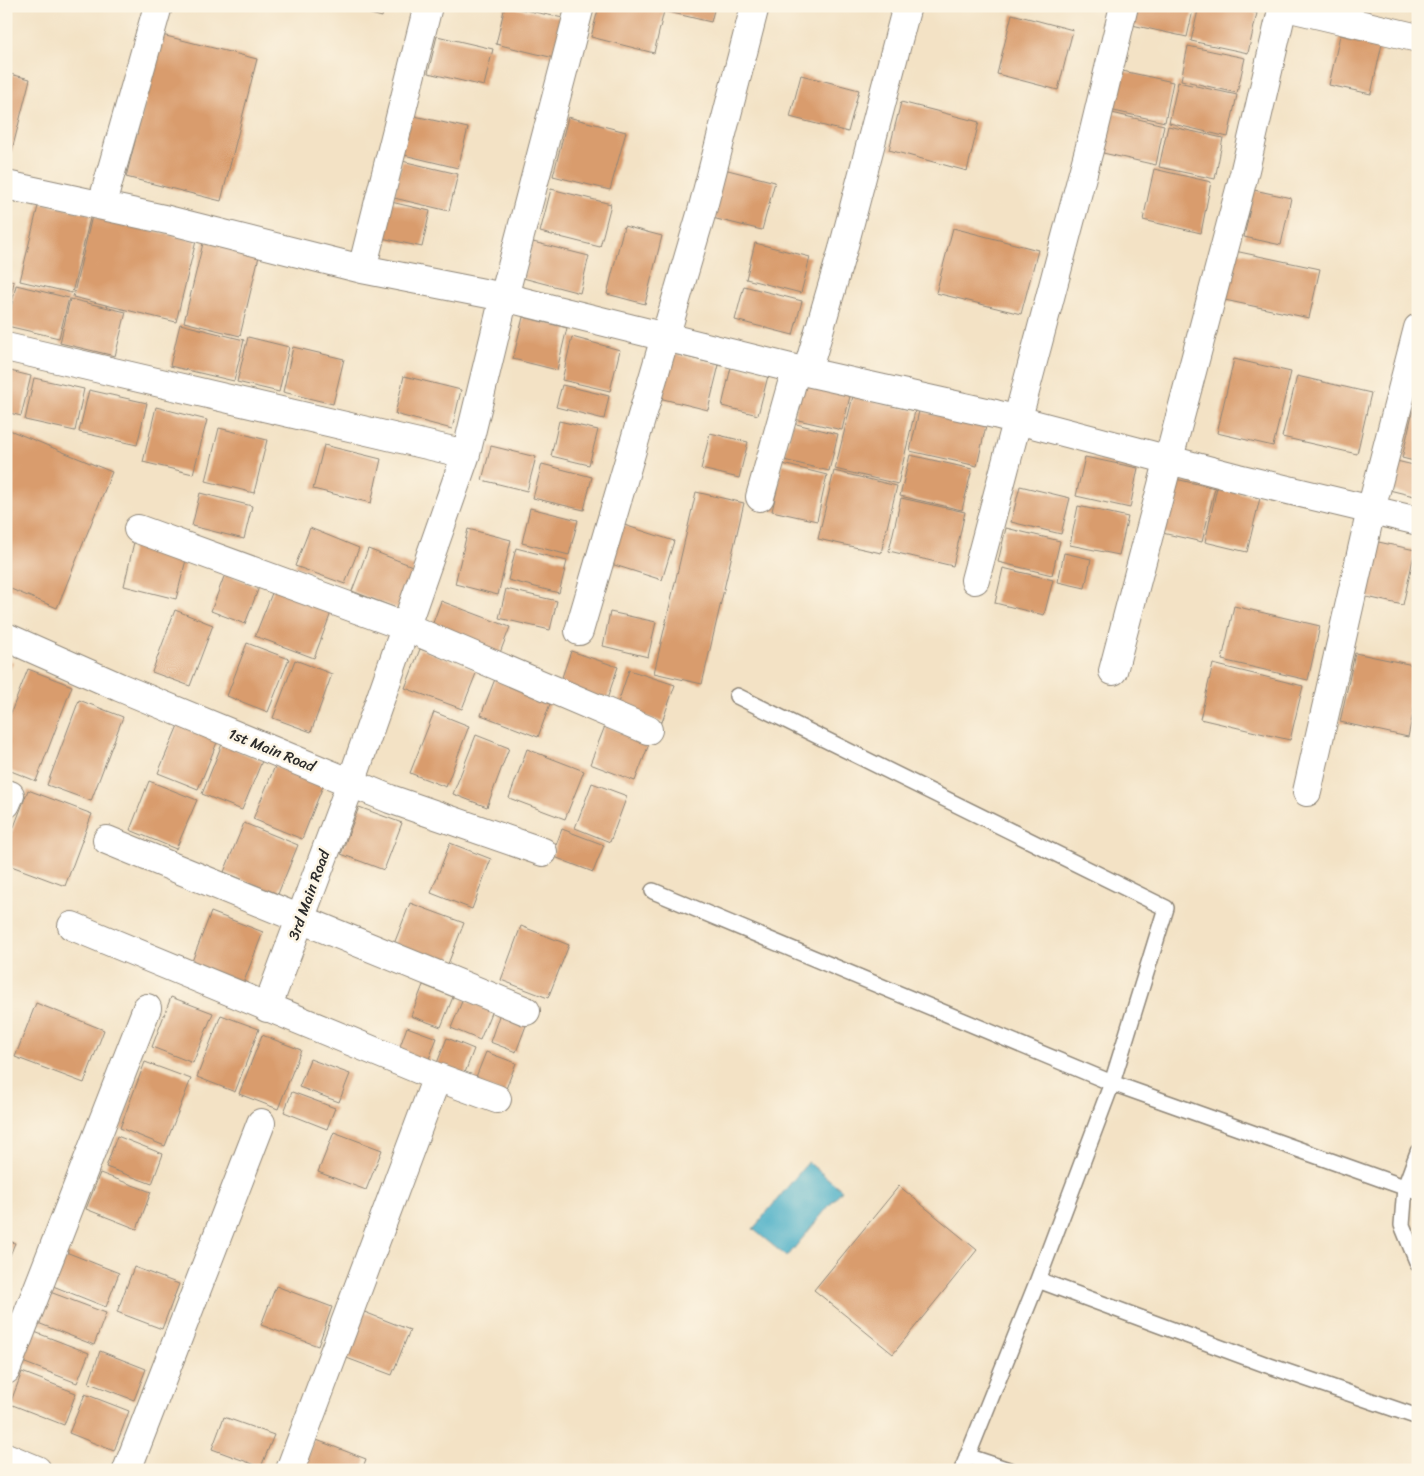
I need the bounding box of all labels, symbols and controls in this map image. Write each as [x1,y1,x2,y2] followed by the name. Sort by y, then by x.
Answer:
[225,721,320,780] street label: 1st Main Road
[281,845,338,944] street label: 3rd Main Road

